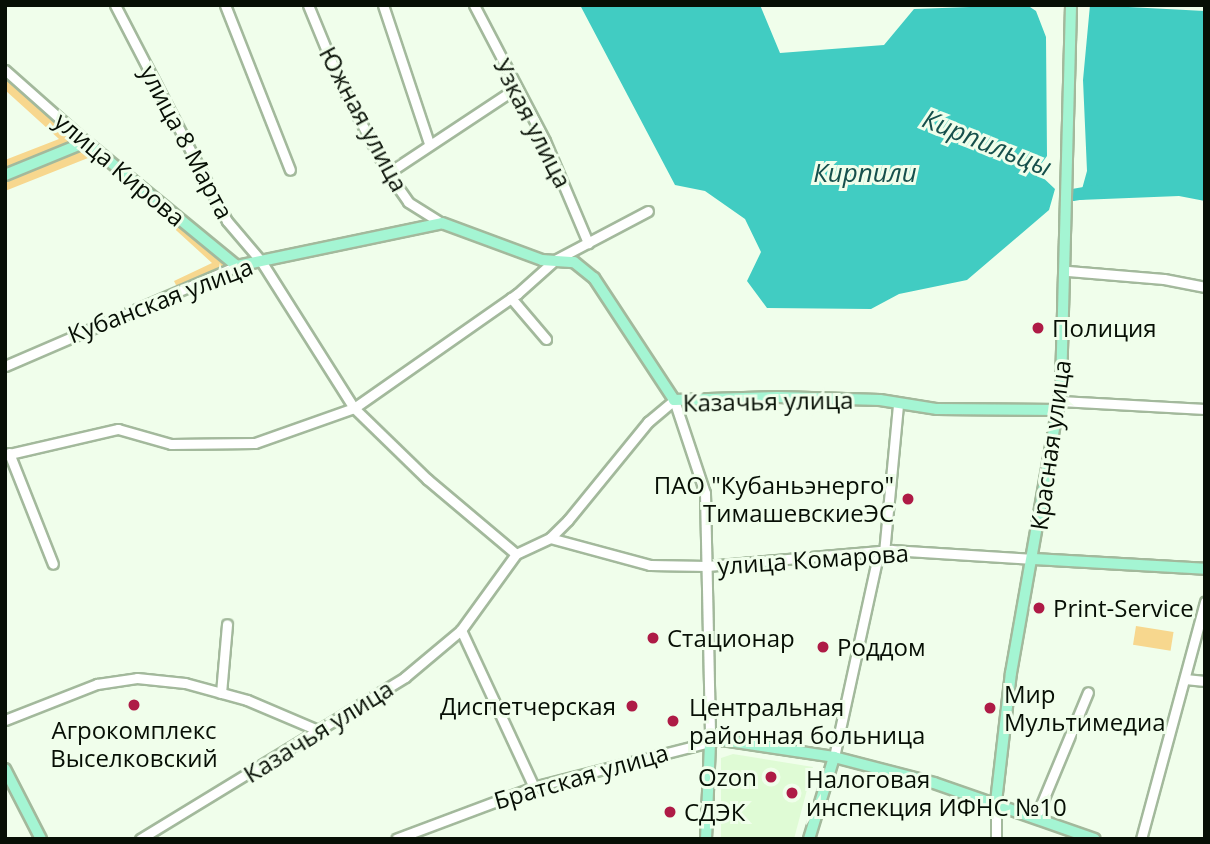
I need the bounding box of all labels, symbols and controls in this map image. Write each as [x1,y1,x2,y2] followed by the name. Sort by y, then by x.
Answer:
[314,42,414,196] street label: Южная улица
[488,54,578,192] street label: Узкая улица
[134,60,240,224] street label: улица 8 Марта
[918,103,1056,183] water label: Кирпильцы
[49,106,191,232] street label: улица Кирова
[813,157,917,189] water label: Кирпили
[64,252,256,348] street label: Кубанская улица
[1052,314,1156,342] place label: Полиция
[1030,320,1046,336] marker: Полиция
[1024,358,1076,532] street label: Красная улица
[682,385,854,417] street label: Казачья улица
[654,471,894,527] place label: ПАО "Кубаньэнерго" ТимашевскиеЭС
[900,491,916,507] marker: ПАО "Кубаньэнерго" ТимашевскиеЭС
[716,538,910,580] street label: улица Комарова
[1053,594,1194,622] place label: Print-Service
[1031,600,1047,616] marker: Print-Service
[667,624,795,652] place label: Стационар
[645,630,661,646] marker: Стационар
[837,633,926,661] place label: Роддом
[815,639,831,655] marker: Роддом
[238,674,398,788] street label: Казачья улица
[1004,680,1166,736] place label: Мир Мультимедиа
[440,692,616,720] place label: Диспетчерская
[689,693,925,749] place label: Центральная районная больница
[622,696,642,716] marker: Диспетчерская
[126,697,142,713] marker: Агрокомплекс Выселковский
[982,700,998,716] marker: Мир Мультимедиа
[663,711,683,731] marker: Центральная районная больница
[50,716,218,772] place label: Агрокомплекс Выселковский
[490,737,672,815] street label: Братская улица
[698,763,757,791] place label: Ozon
[806,765,1067,821] place label: Налоговая инспекция ИФНС №10
[763,769,779,785] marker: Ozon
[784,785,800,801] marker: Налоговая инспекция ИФНС №10
[684,798,745,826] place label: СДЭК
[662,804,678,820] marker: СДЭК

